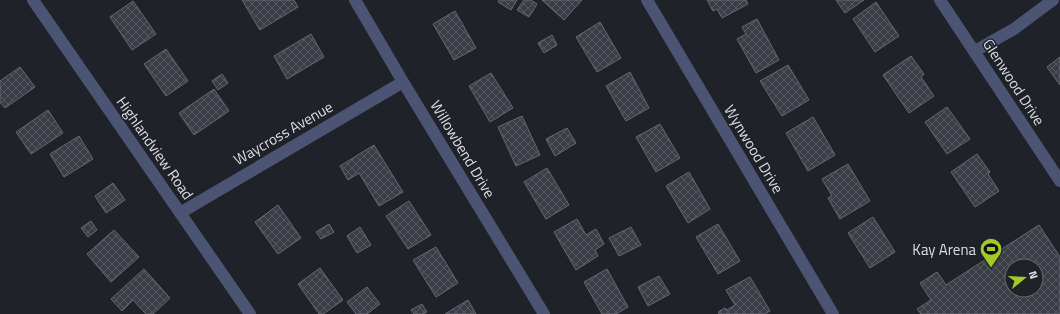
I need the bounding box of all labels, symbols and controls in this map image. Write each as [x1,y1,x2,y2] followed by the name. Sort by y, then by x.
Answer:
[977,34,1051,130] street label: Glenwood Drive
[111,92,199,204] street label: Highlandview Road
[229,95,337,171] street label: Waycross Avenue
[425,96,501,202] street label: Willowbend Drive
[718,100,790,198] street label: Wynwood Drive
[978,236,1004,269] sports icon: Kay Arena
[912,238,976,261] place label: Kay Arena
[1004,258,1044,298] north arrow
[1025,269,1042,281] text: N

